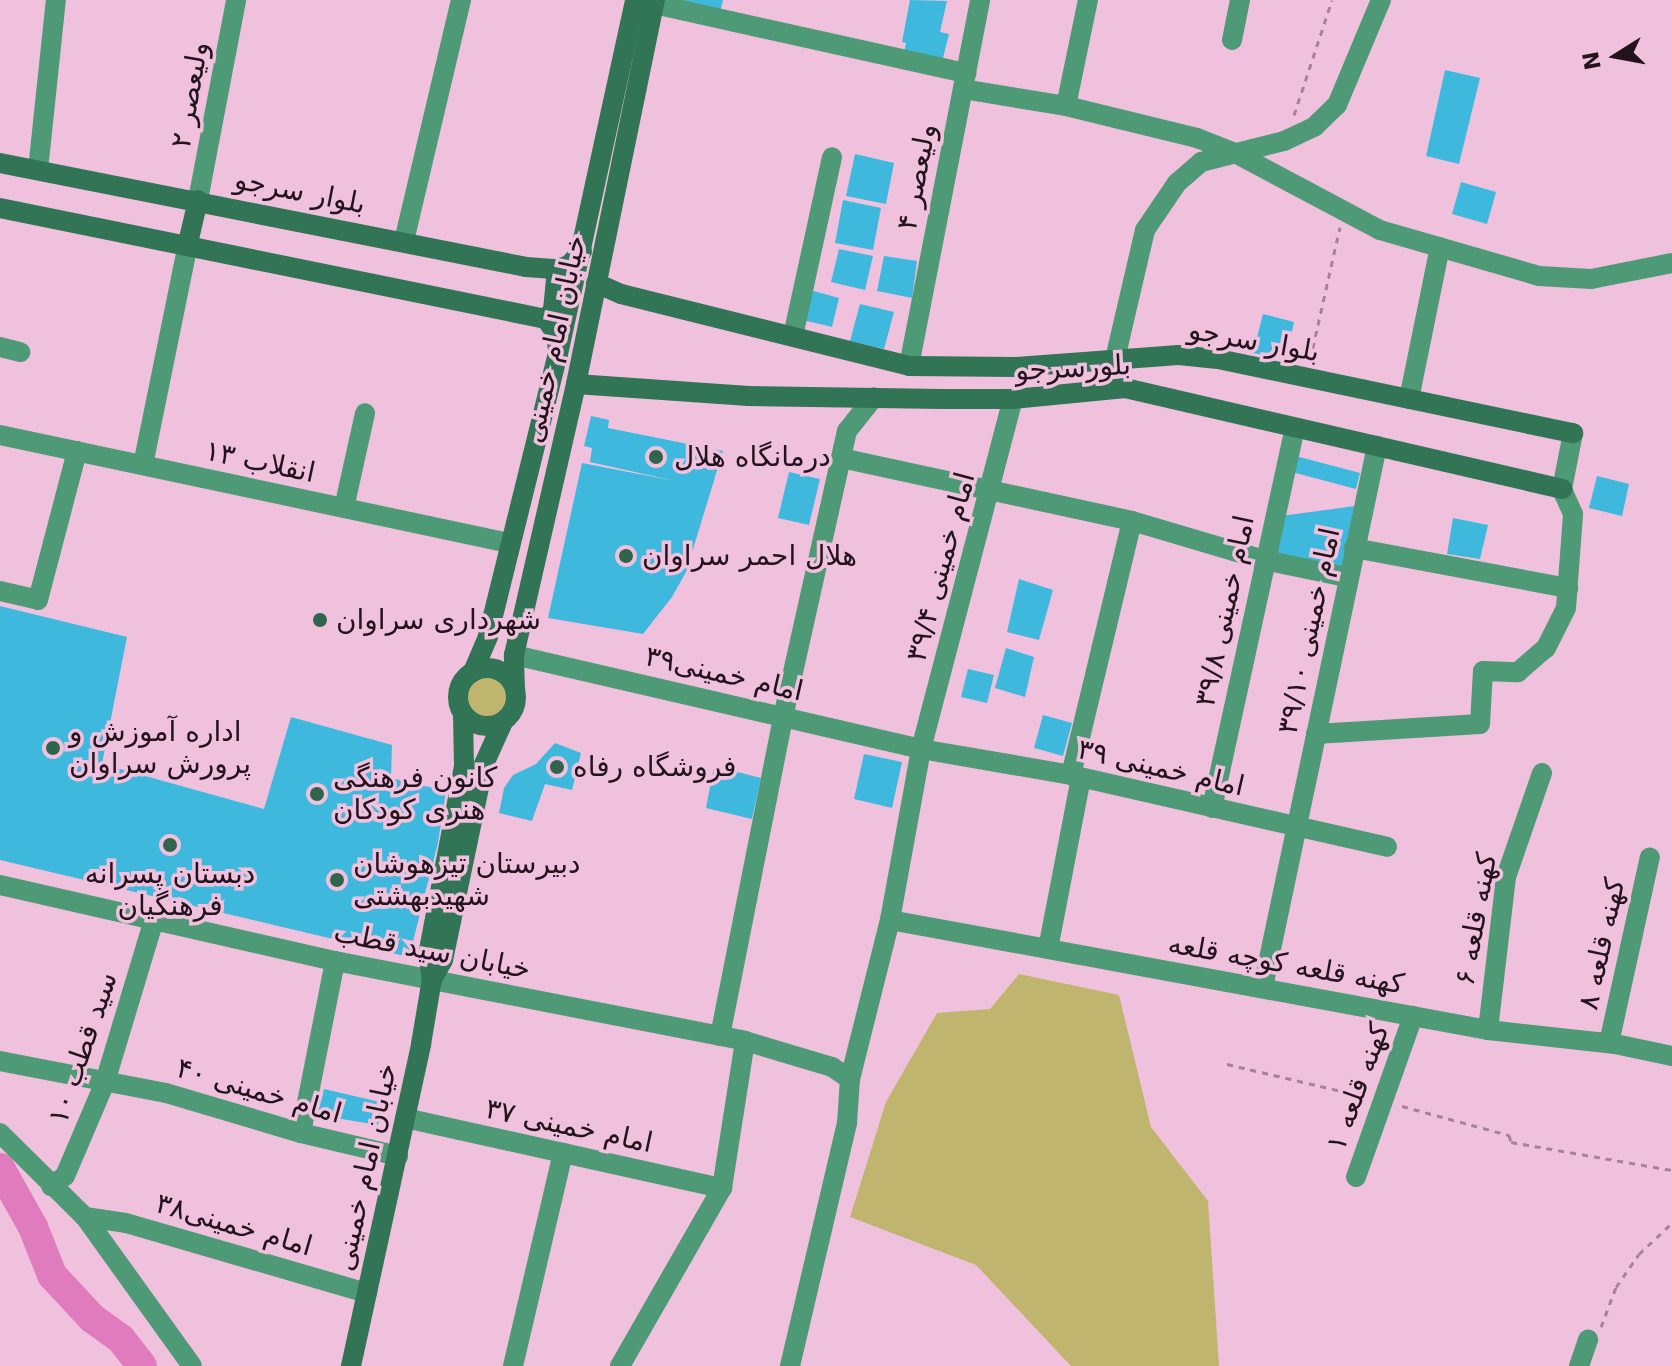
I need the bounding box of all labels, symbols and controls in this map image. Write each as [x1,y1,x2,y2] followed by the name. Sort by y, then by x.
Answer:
[1576,16,1656,96] north arrow
[164,39,216,151] street label: ولیعصر ۲
[1578,49,1606,72] text: N
[890,121,944,233] street label: ولیعصر ۴
[232,163,368,221] street label: بلوار سرجو
[517,232,593,446] street label: خیابان امام خمینی
[1186,313,1322,369] street label: بلوار سرجو
[1014,348,1132,388] street label: بلورسرجو
[202,434,318,490] street label: انقلاب ۱۳
[674,440,831,474] place label: درمانگاه هلال
[645,446,667,468] marker: درمانگاه هلال
[900,469,982,665] street label: امام خمینی ۳۹/۴
[1188,512,1262,710] street label: امام خمینی ۳۹/۸
[1271,525,1347,737] street label: امام خمینی ۳۹/۱۰
[642,539,857,573] place label: هلال احمر سراوان
[617,547,635,565] marker: هلال احمر سراوان
[336,603,541,637] place label: شهرداری سراوان
[311,611,329,629] marker: شهرداری سراوان
[642,639,806,709] street label: امام خمینی۳۹
[69,715,251,781] place label: اداره آموزش و پرورش سراوان
[1074,732,1248,804] street label: امام خمینی ۳۹
[44,739,62,757] marker: اداره آموزش و پرورش سراوان
[573,750,736,784] place label: فروشگاه رفاه
[548,758,566,776] marker: فروشگاه رفاه
[333,761,497,827] place label: کانون فرهنگی هنری کودکان
[308,785,326,803] marker: کانون فرهنگی هنری کودکان
[161,836,179,854] marker: دبستان پسرانه فرهنگیان
[353,847,581,913] place label: دبیرستان تیزهوشان شهیدبهشتی
[1448,850,1504,988] street label: کهنه قلعه ۶
[85,857,255,923] place label: دبستان پسرانه فرهنگیان
[328,871,346,889] marker: دبیرستان تیزهوشان شهیدبهشتی
[1572,875,1632,1013] street label: کهنه قلعه ۸
[331,915,533,987] street label: خیابان سید قطب
[1165,927,1407,1001] street label: کهنه قلعه کوچه قلعه
[41,968,125,1128] street label: سید قطب ۱۰
[1319,1018,1397,1156] street label: کهنه قلعه ۱
[173,1051,345,1131] street label: امام خمینی ۴۰
[328,1060,404,1274] street label: خیابان امام خمینی
[482,1092,656,1160] street label: امام خمینی ۳۷
[152,1187,316,1263] street label: امام خمینی۳۸

